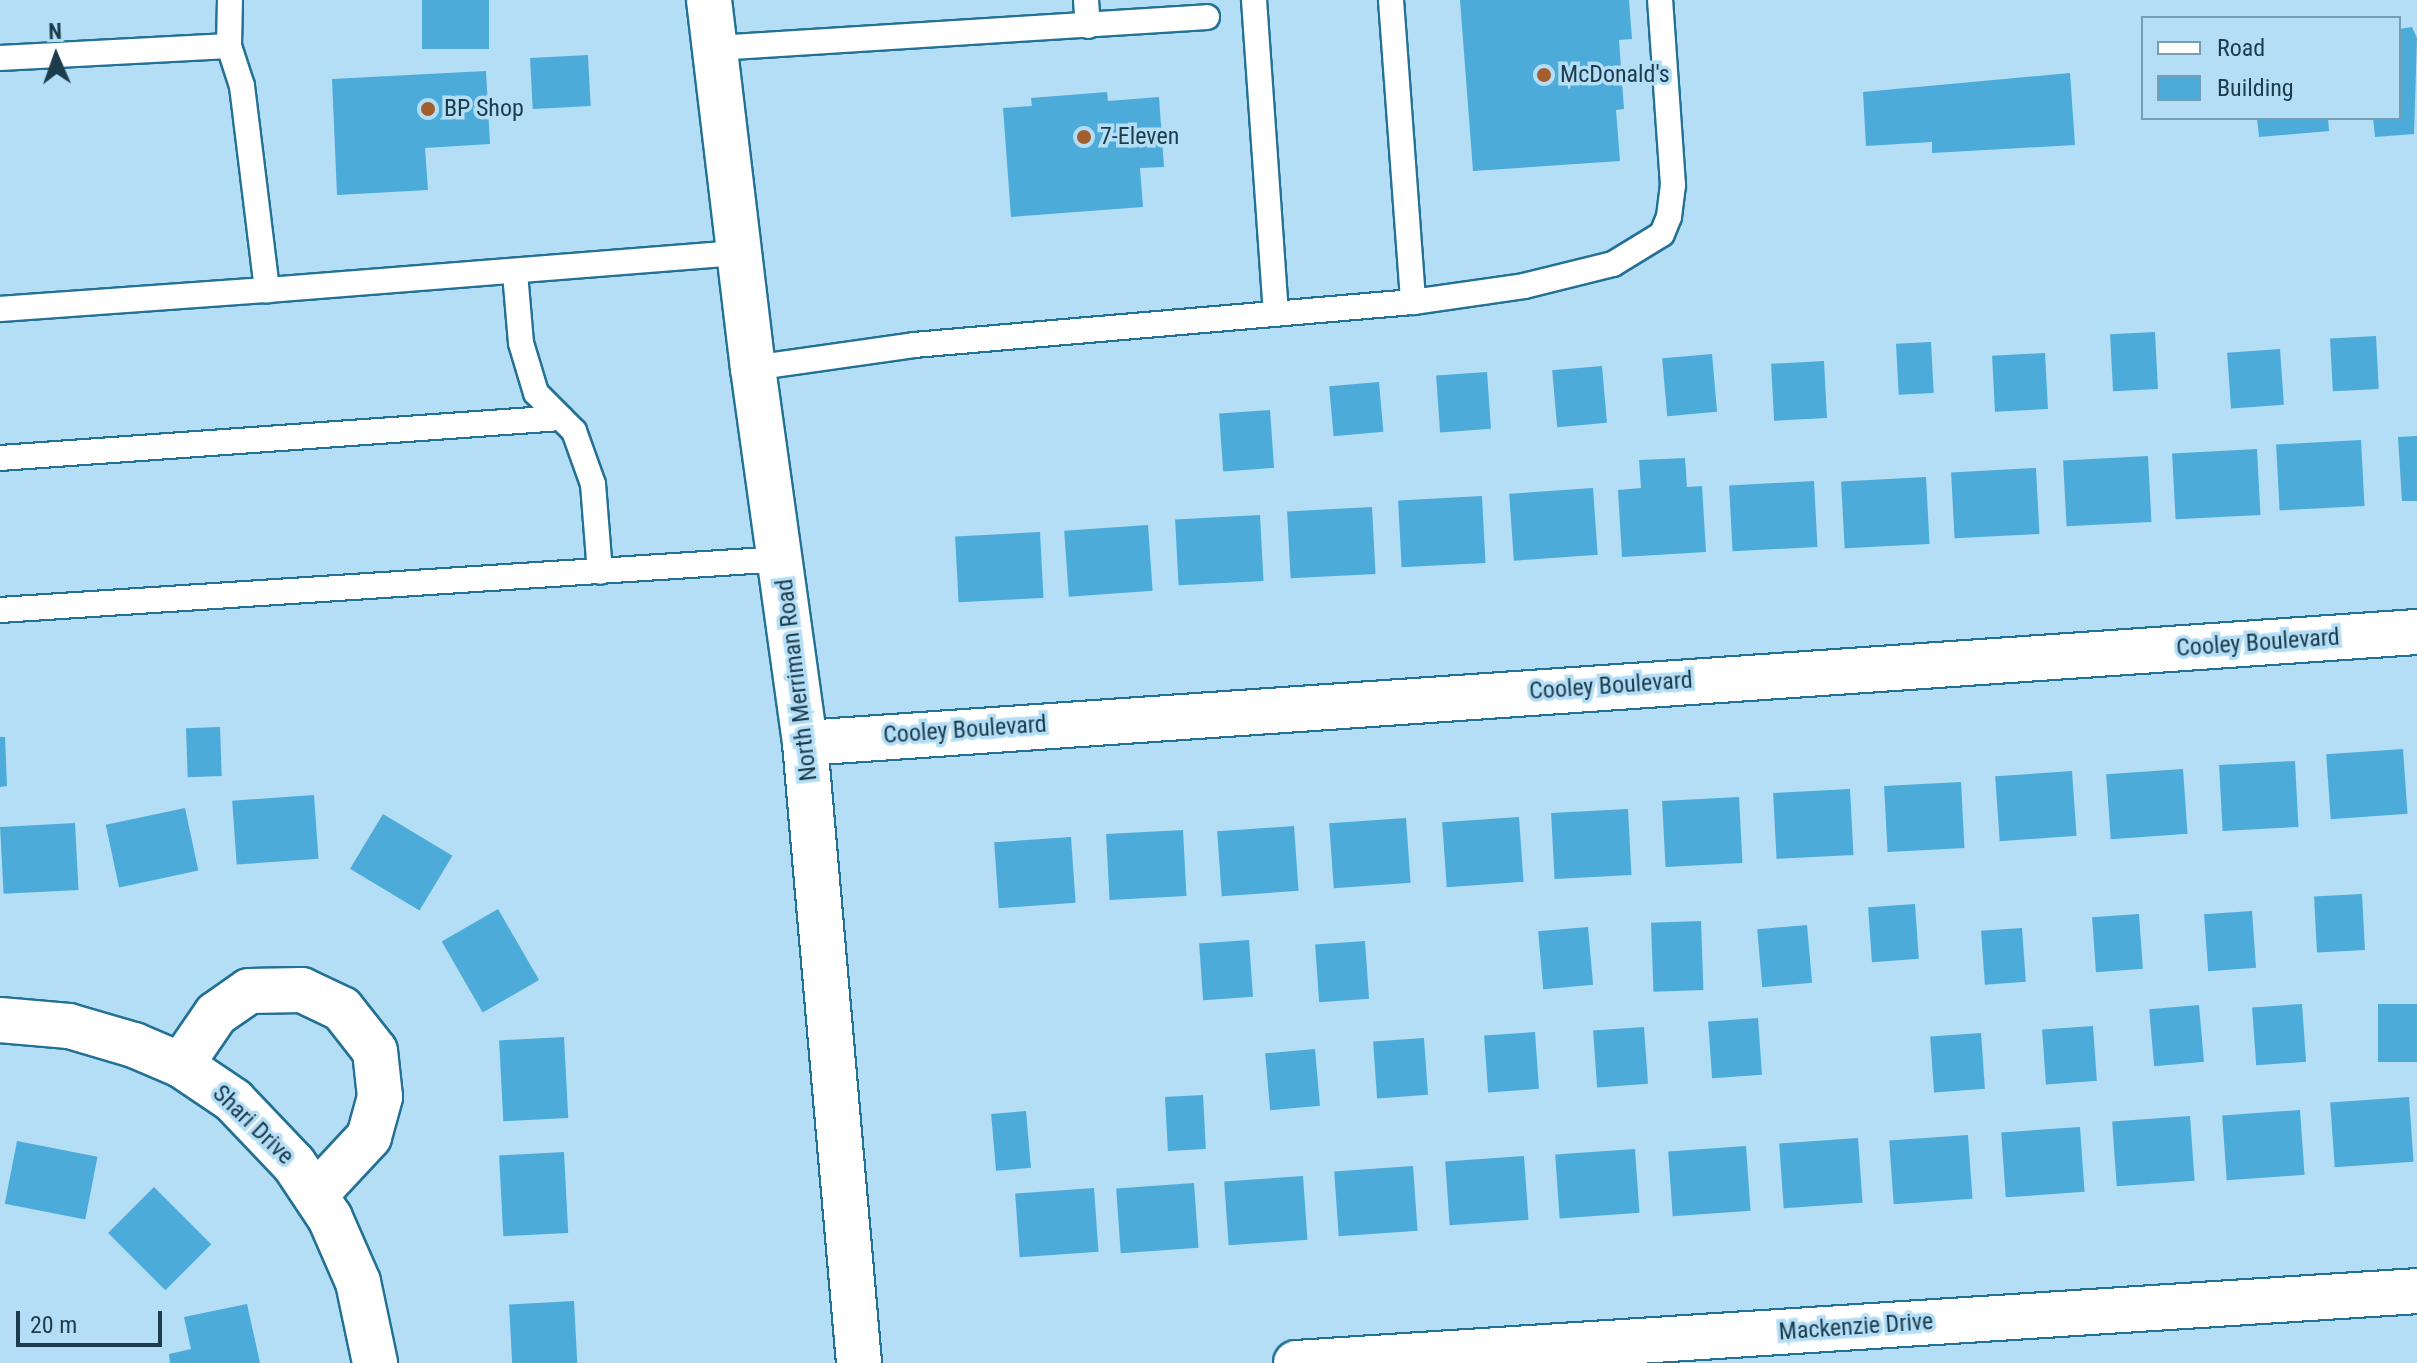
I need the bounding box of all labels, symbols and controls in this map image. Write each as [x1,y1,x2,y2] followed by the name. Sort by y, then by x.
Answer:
[16,16,96,96] north arrow
[2141,16,2401,120] legend
[48,19,62,44] text: N
[2217,34,2265,62] text: Road
[1560,61,1670,89] place label: McDonald's
[1535,66,1553,84] marker: McDonald's
[2217,74,2294,102] text: Building
[444,95,524,123] place label: BP Shop
[419,100,437,118] marker: BP Shop
[1100,123,1179,151] place label: 7-Eleven
[1075,128,1093,146] marker: 7-Eleven
[770,577,824,783] street label: North Merriman Road
[2175,623,2341,663] street label: Cooley Boulevard
[1528,666,1694,706] street label: Cooley Boulevard
[882,710,1048,750] street label: Cooley Boulevard
[206,1079,300,1171] street label: Shari Drive
[20,1295,166,1345] scale bar
[1778,1307,1934,1347] street label: Mackenzie Drive
[30,1311,77,1339] text: 20 m

